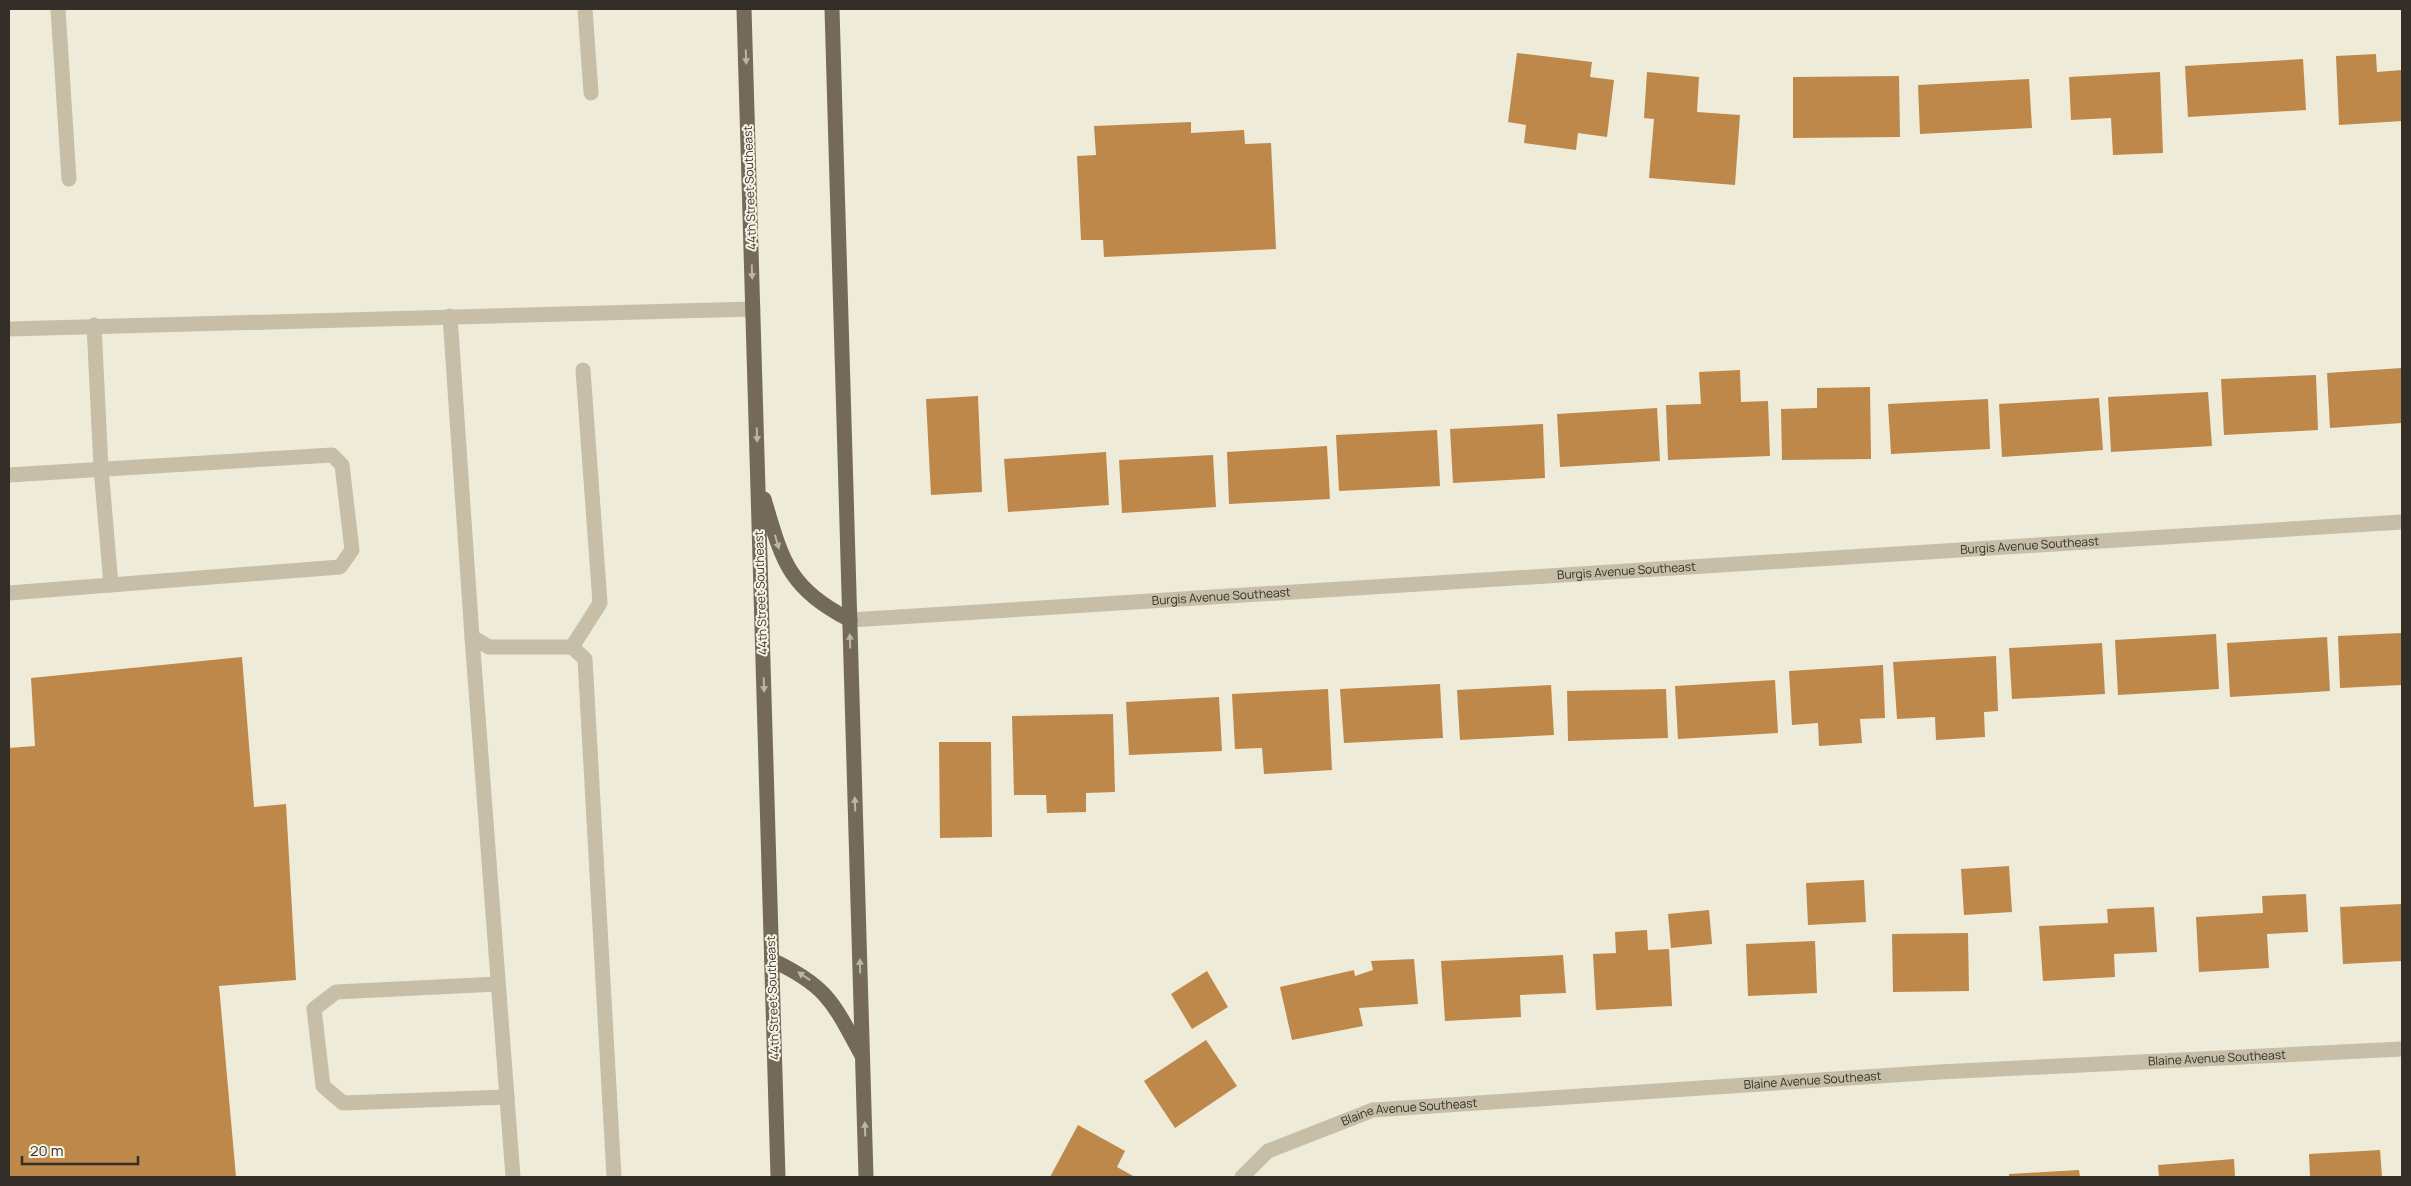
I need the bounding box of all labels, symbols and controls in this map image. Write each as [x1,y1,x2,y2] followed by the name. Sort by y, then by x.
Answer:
[742,50,750,66] one-way arrow
[739,125,760,251] street label: 44th Street Southeast
[748,265,756,281] one-way arrow
[753,427,761,443] one-way arrow
[750,530,771,656] street label: 44th Street Southeast
[1960,532,2100,558] street label: Burgis Avenue Southeast
[773,534,781,549] one-way arrow
[1556,558,1697,583] street label: Burgis Avenue Southeast
[1151,583,1291,609] street label: Burgis Avenue Southeast
[846,633,854,649] one-way arrow
[760,677,768,693] one-way arrow
[851,795,859,811] one-way arrow
[762,935,783,1061] street label: 44th Street Southeast
[856,958,864,974] one-way arrow
[798,972,811,981] one-way arrow
[2148,1046,2286,1070] street label: Blaine Avenue Southeast
[1743,1067,1882,1093] street label: Blaine Avenue Southeast
[1339,1094,1478,1130] street label: Blaine Avenue Southeast
[860,1120,868,1136] one-way arrow
[22,1134,139,1166] scale bar
[30,1140,63,1161] text: 20 m

